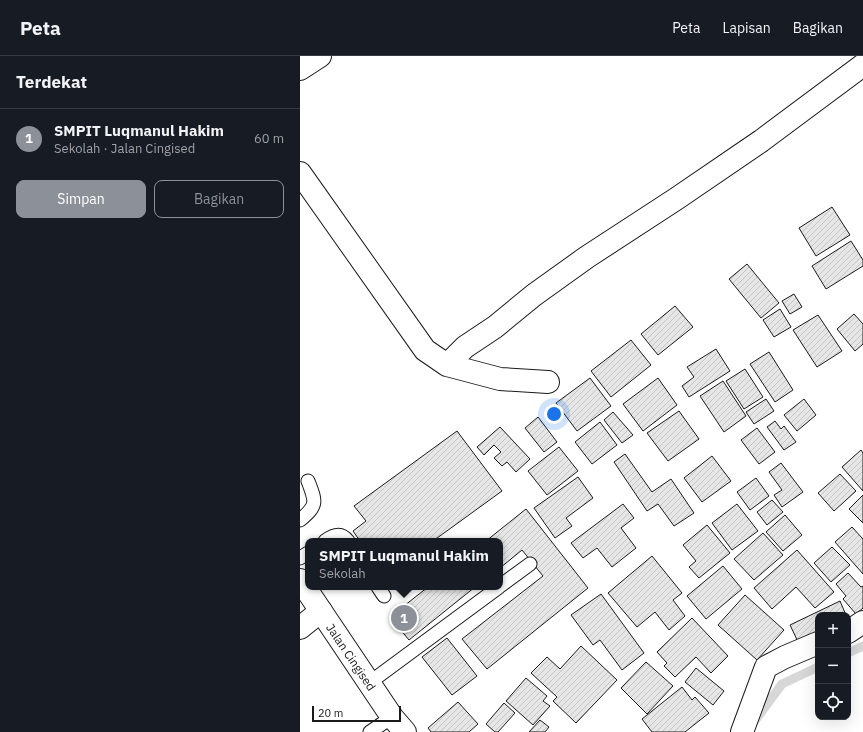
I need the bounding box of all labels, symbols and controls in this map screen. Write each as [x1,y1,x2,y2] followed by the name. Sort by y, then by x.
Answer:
[20,16,61,40] text: Peta
[672,19,700,37] text: Peta
[722,19,771,37] text: Lapisan
[793,19,843,37] text: Bagikan
[16,71,87,93] text: Terdekat
[54,121,224,140] text: SMPIT Luqmanul Hakim
[25,130,33,147] text: 1
[254,130,284,147] text: 60 m
[54,140,195,157] text: Sekolah · Jalan Cingised
[16,180,146,218] button: Simpan
[154,180,284,218] button: Bagikan
[544,404,564,424] your location
[305,538,503,590] popup
[319,546,489,565] text: SMPIT Luqmanul Hakim
[319,565,366,582] text: Sekolah
[391,603,417,633] pin: 1
[815,612,851,720] map controls
[815,612,851,648] button: +
[323,621,379,693] street label: Jalan Cingised
[815,648,851,684] button: −
[815,684,851,720] button: locate
[312,704,401,723] scale bar
[318,706,343,720] text: 20 m

